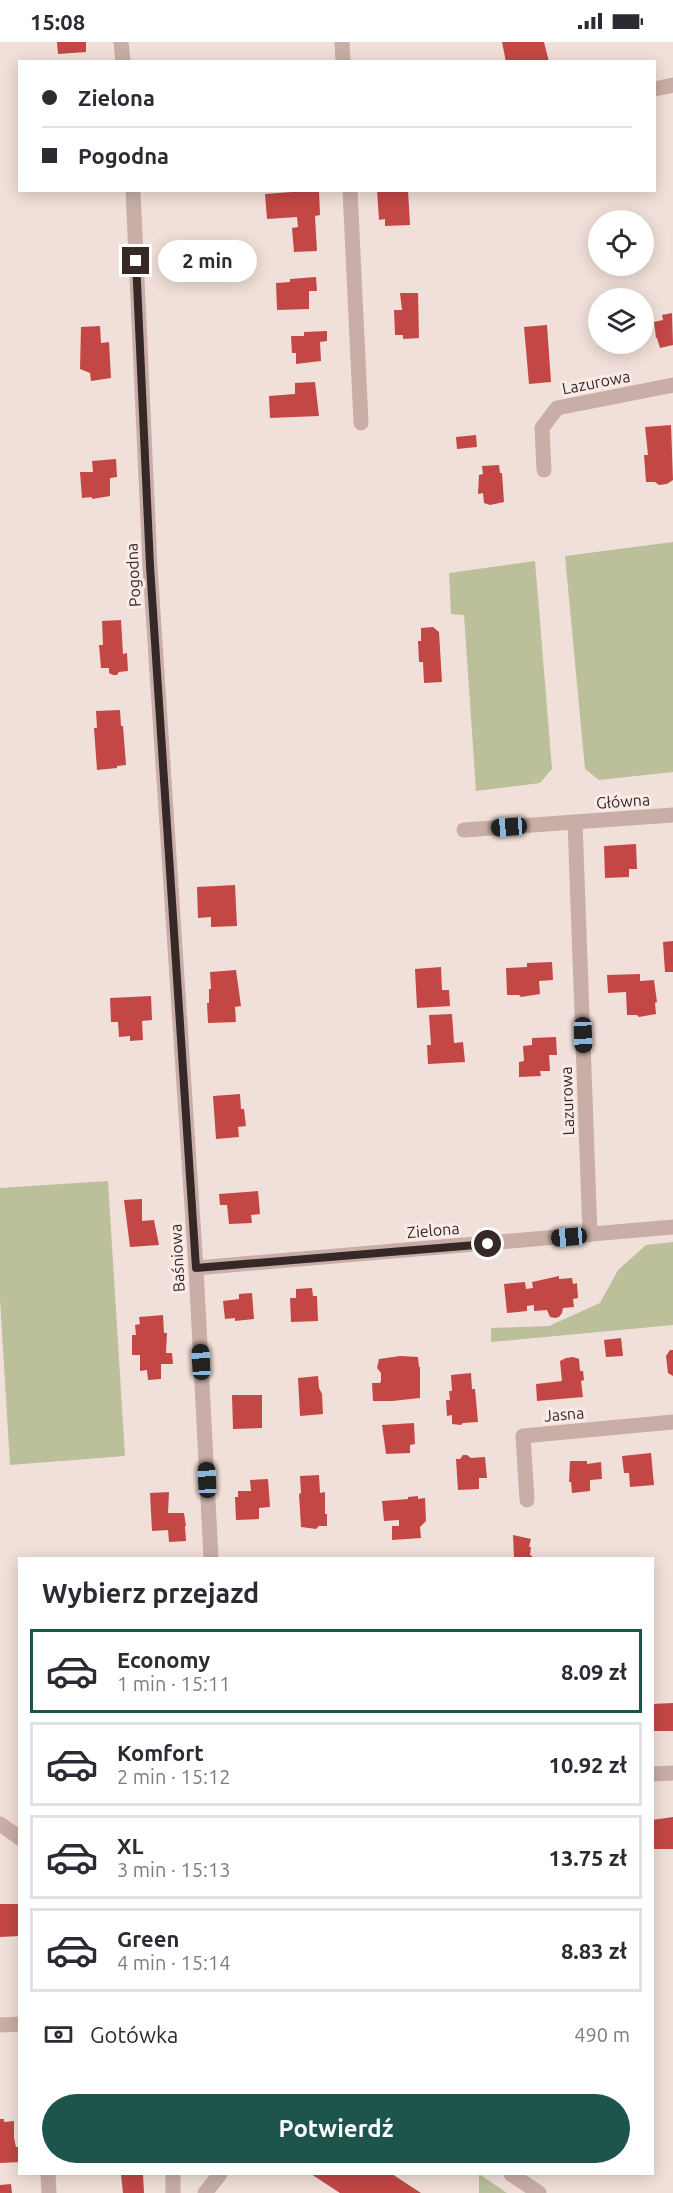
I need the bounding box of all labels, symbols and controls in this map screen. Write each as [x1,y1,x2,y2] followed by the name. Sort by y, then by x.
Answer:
[30,9,85,34] text: 15:08
[78,85,155,110] text: Zielona
[78,143,169,168] text: Pogodna
[588,210,654,354] map controls
[588,210,654,276] button: locate
[157,240,256,282] callout: 2 min
[122,247,149,274] route end
[182,249,233,272] text: 2 min
[588,288,654,354] button: layers
[560,367,632,397] street label: Lazurowa
[122,543,144,607] street label: Pogodna
[595,790,651,812] street label: Główna
[490,817,528,837] car
[573,1017,593,1053] car
[557,1066,577,1136] street label: Lazurowa
[406,1219,460,1241] street label: Zielona
[166,1223,188,1293] street label: Baśniowa
[550,1226,588,1248] car
[474,1230,501,1257] route start
[191,1344,211,1380] car
[543,1403,585,1425] street label: Jasna
[197,1462,217,1498] car
[42,1578,259,1608] text: Wybierz przejazd
[45,1644,99,1698] icon: car
[117,1647,210,1672] text: Economy
[561,1659,627,1684] text: 8.09 zł
[117,1672,231,1695] text: 1 min · 15:11
[45,1737,99,1791] icon: car
[117,1740,204,1765] text: Komfort
[548,1752,627,1777] text: 10.92 zł
[117,1765,231,1788] text: 2 min · 15:12
[45,1830,99,1884] icon: car
[117,1833,144,1858] text: XL
[548,1845,627,1870] text: 13.75 zł
[117,1858,231,1881] text: 3 min · 15:13
[45,1923,99,1977] icon: car
[117,1926,179,1951] text: Green
[561,1938,627,1963] text: 8.83 zł
[117,1951,231,1974] text: 4 min · 15:14
[42,2018,75,2051] icon: cash
[90,2022,178,2047] text: Gotówka
[574,2023,630,2046] text: 490 m
[42,2094,630,2163] button: Potwierdź

